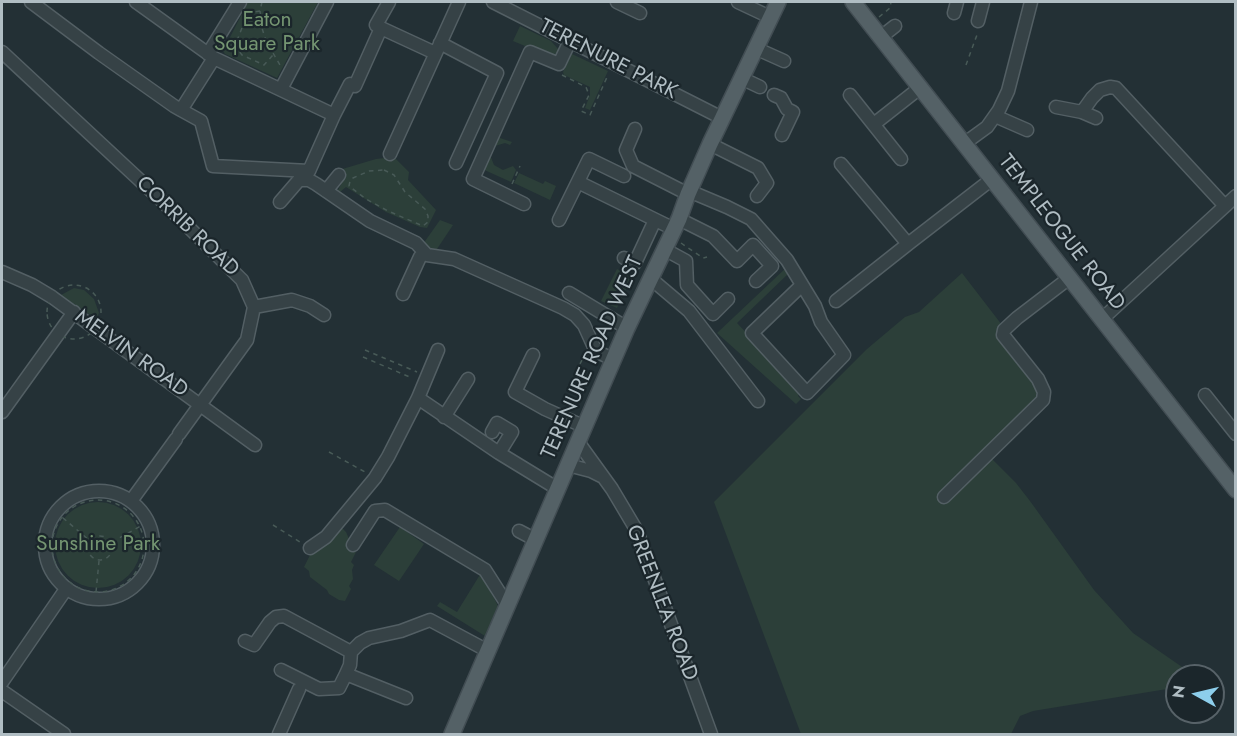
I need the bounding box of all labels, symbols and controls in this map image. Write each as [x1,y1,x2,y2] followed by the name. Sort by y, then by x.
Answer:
[214,8,320,58] park label: Eaton Square Park
[535,14,681,106] street label: TERENURE PARK
[992,150,1130,316] street label: TEMPLEOGUE ROAD
[130,172,244,282] street label: CORRIB ROAD
[537,253,649,463] street label: TERENURE ROAD WEST
[70,305,192,403] street label: MELVIN ROAD
[620,522,702,684] street label: GREENLEA ROAD
[36,532,160,558] park label: Sunshine Park
[1165,664,1225,724] north arrow
[1166,684,1191,700] text: N

